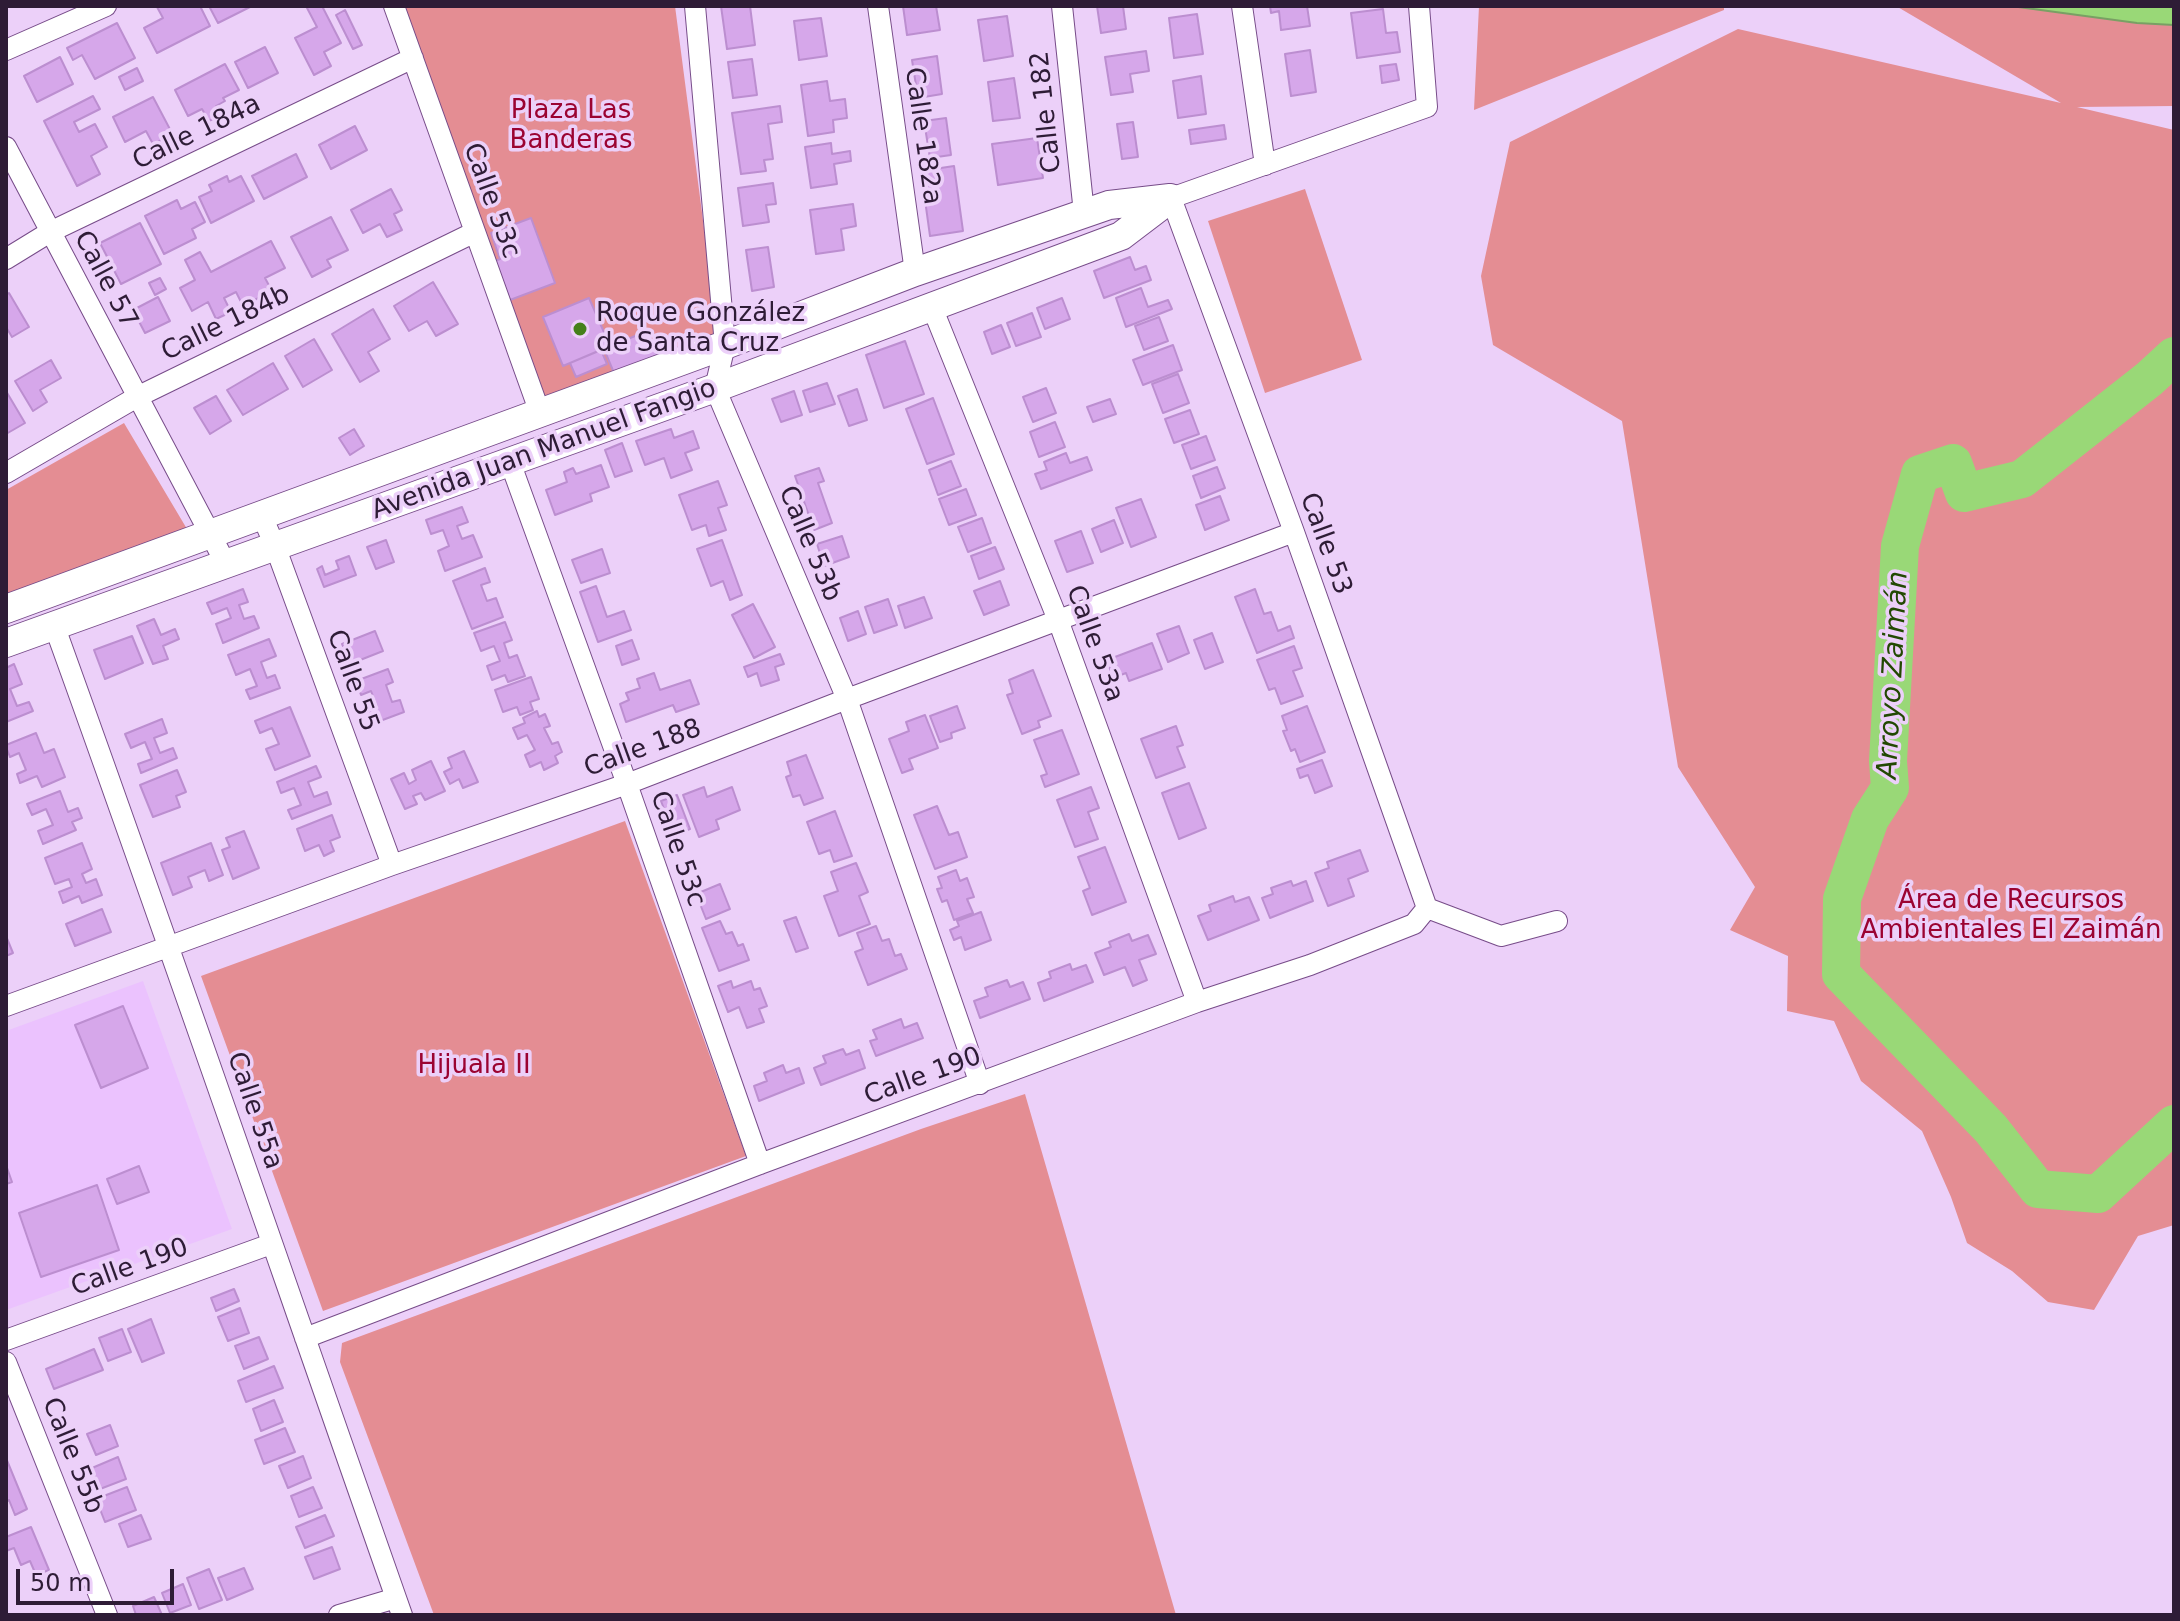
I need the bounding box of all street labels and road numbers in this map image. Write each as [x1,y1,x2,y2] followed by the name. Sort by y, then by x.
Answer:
[1025,49,1069,175] street label: Calle 182
[897,65,947,207] street label: Calle 182a
[128,89,266,177] street label: Calle 184a
[456,139,526,263] street label: Calle 53c
[66,226,144,334] street label: Calle 57
[157,280,295,368] street label: Calle 184b
[368,373,720,527] street label: Avenida Juan Manuel Fangio
[771,482,847,606] street label: Calle 53b
[1292,489,1358,599] street label: Calle 53
[1059,581,1129,707] street label: Calle 53a
[319,626,385,736] street label: Calle 55
[580,713,706,785] street label: Calle 188
[643,787,711,911] street label: Calle 53c
[860,1041,986,1113] street label: Calle 190
[219,1048,289,1174] street label: Calle 55a
[67,1232,193,1304] street label: Calle 190
[35,1393,109,1519] street label: Calle 55b

